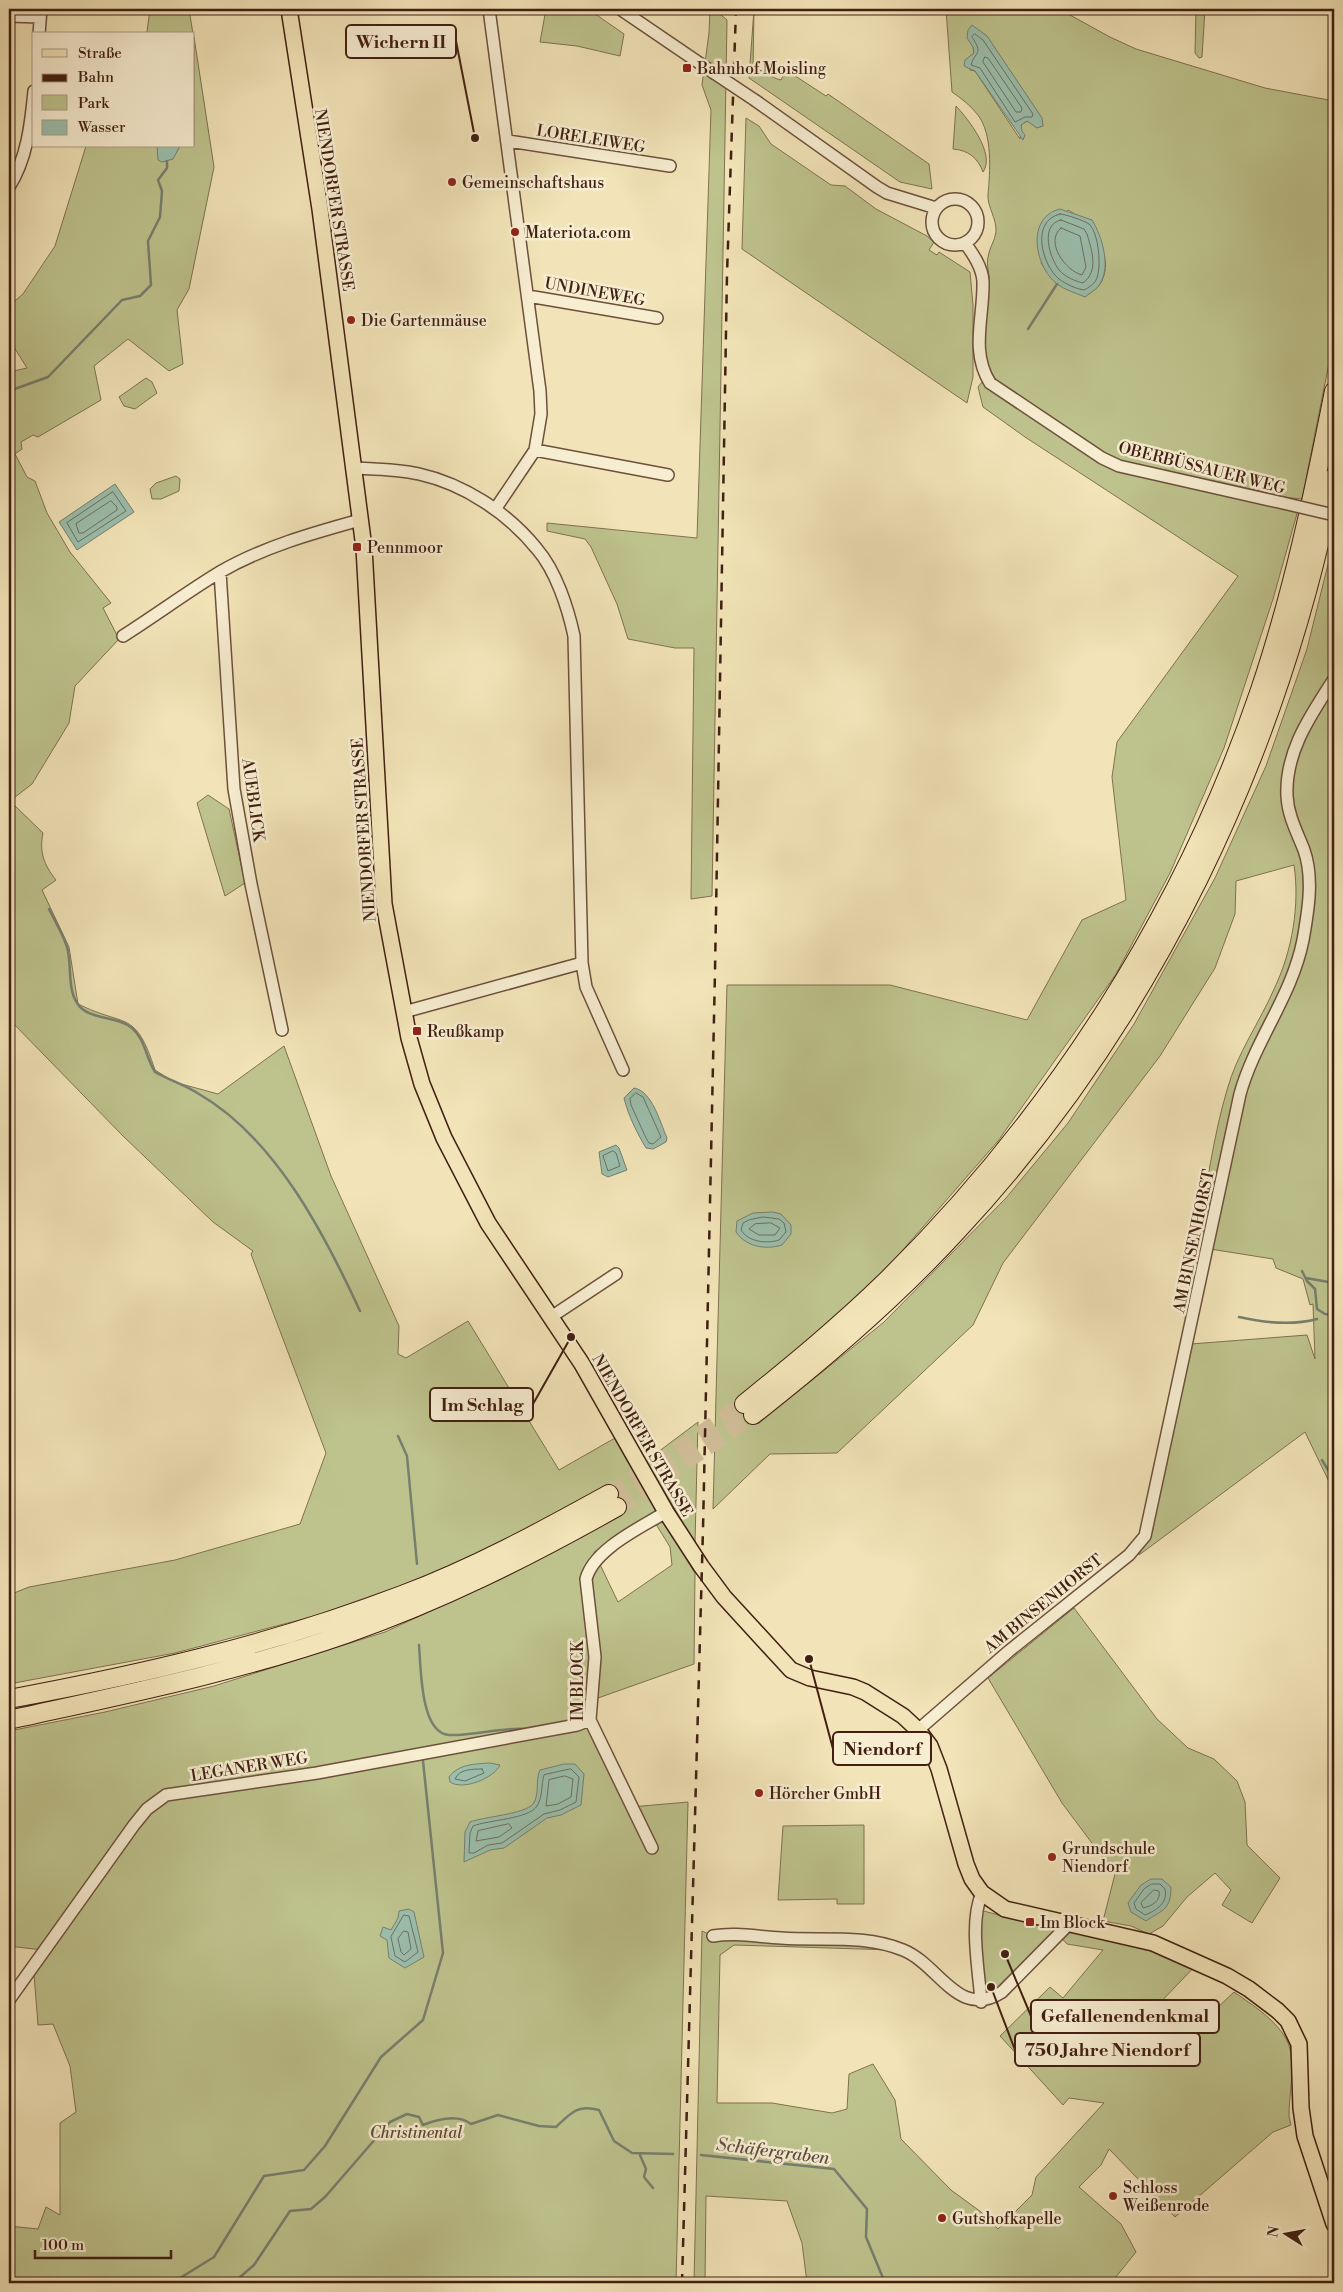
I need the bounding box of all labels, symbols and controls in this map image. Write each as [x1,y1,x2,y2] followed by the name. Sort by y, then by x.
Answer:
[346,25,456,58] callout: Wichern II
[355,31,446,54] text: Wichern II
[32,32,195,148] legend
[78,44,122,63] text: Straße
[696,59,827,79] place label: Bahnhof Moisling
[681,62,693,74] marker: Bahnhof Moisling
[77,68,114,87] text: Bahn
[78,94,110,113] text: Park
[310,107,358,293] street label: NIENDORFER STRASSE
[77,118,126,137] text: Wasser
[535,120,647,158] street label: LORELEIWEG
[462,173,604,193] place label: Gemeinschaftshaus
[446,176,458,188] marker: Gemeinschaftshaus
[525,223,631,243] place label: Materiota.com
[509,226,521,238] marker: Materiota.com
[543,273,647,311] street label: UNDINEWEG
[361,311,487,331] place label: Die Gartenmäuse
[345,314,357,326] marker: Die Gartenmäuse
[1116,436,1288,498] street label: OBERBÜSSAUER WEG
[367,538,443,558] place label: Pennmoor
[351,541,363,553] marker: Pennmoor
[348,737,380,923] street label: NIENDORFER STRASSE
[237,756,269,844] street label: AUEBLICK
[427,1022,504,1042] place label: Reußkamp
[411,1025,423,1037] marker: Reußkamp
[1169,1168,1219,1316] street label: AM BINSENHORST
[587,1351,697,1520] street label: NIENDORFER STRASSE
[430,1388,533,1421] callout: Im Schlag
[441,1394,524,1417] text: Im Schlag
[980,1550,1107,1658] street label: AM BINSENHORST
[568,1639,588,1721] street label: IM BLOCK
[833,1732,931,1765] callout: Niendorf
[843,1738,924,1761] text: Niendorf
[189,1748,309,1786] street label: LEGANER WEG
[769,1784,881,1804] place label: Hörcher GmbH
[753,1787,765,1799] marker: Hörcher GmbH
[1062,1839,1155,1877] place label: Grundschule Niendorf
[1046,1851,1058,1863] marker: Grundschule Niendorf
[1040,1913,1106,1933] place label: Im Block
[1024,1916,1036,1928] marker: Im Block
[1031,2000,1219,2033] callout: Gefallenendenkmal
[1041,2005,1209,2028] text: Gefallenendenkmal
[1015,2033,1200,2066] callout: 750 Jahre Niendorf
[1025,2039,1192,2062] text: 750 Jahre Niendorf
[370,2123,463,2143] park label: Christinental
[715,2133,832,2170] water label: Schäfergraben
[1122,2178,1209,2216] place label: Schloss Weißenrode
[1107,2190,1119,2202] marker: Schloss Weißenrode
[952,2209,1062,2229] place label: Gutshofkapelle
[1260,2210,1310,2260] north arrow
[936,2212,948,2224] marker: Gutshofkapelle
[1264,2225,1284,2239] text: N
[35,2227,171,2259] scale bar
[42,2236,84,2255] text: 100 m

